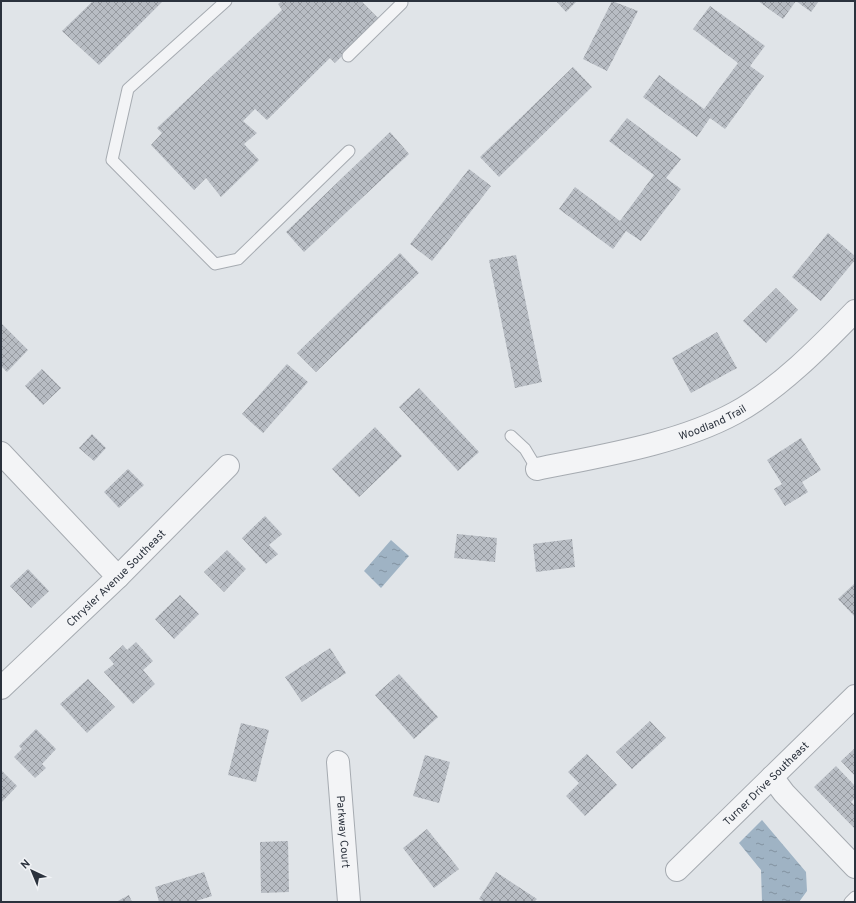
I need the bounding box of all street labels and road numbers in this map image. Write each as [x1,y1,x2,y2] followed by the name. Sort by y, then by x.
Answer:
[677,402,749,444] street label: Woodland Trail
[64,527,169,630] street label: Chrysler Avenue Southeast
[721,739,812,829] street label: Turner Drive Southeast
[333,795,352,869] street label: Parkway Court

